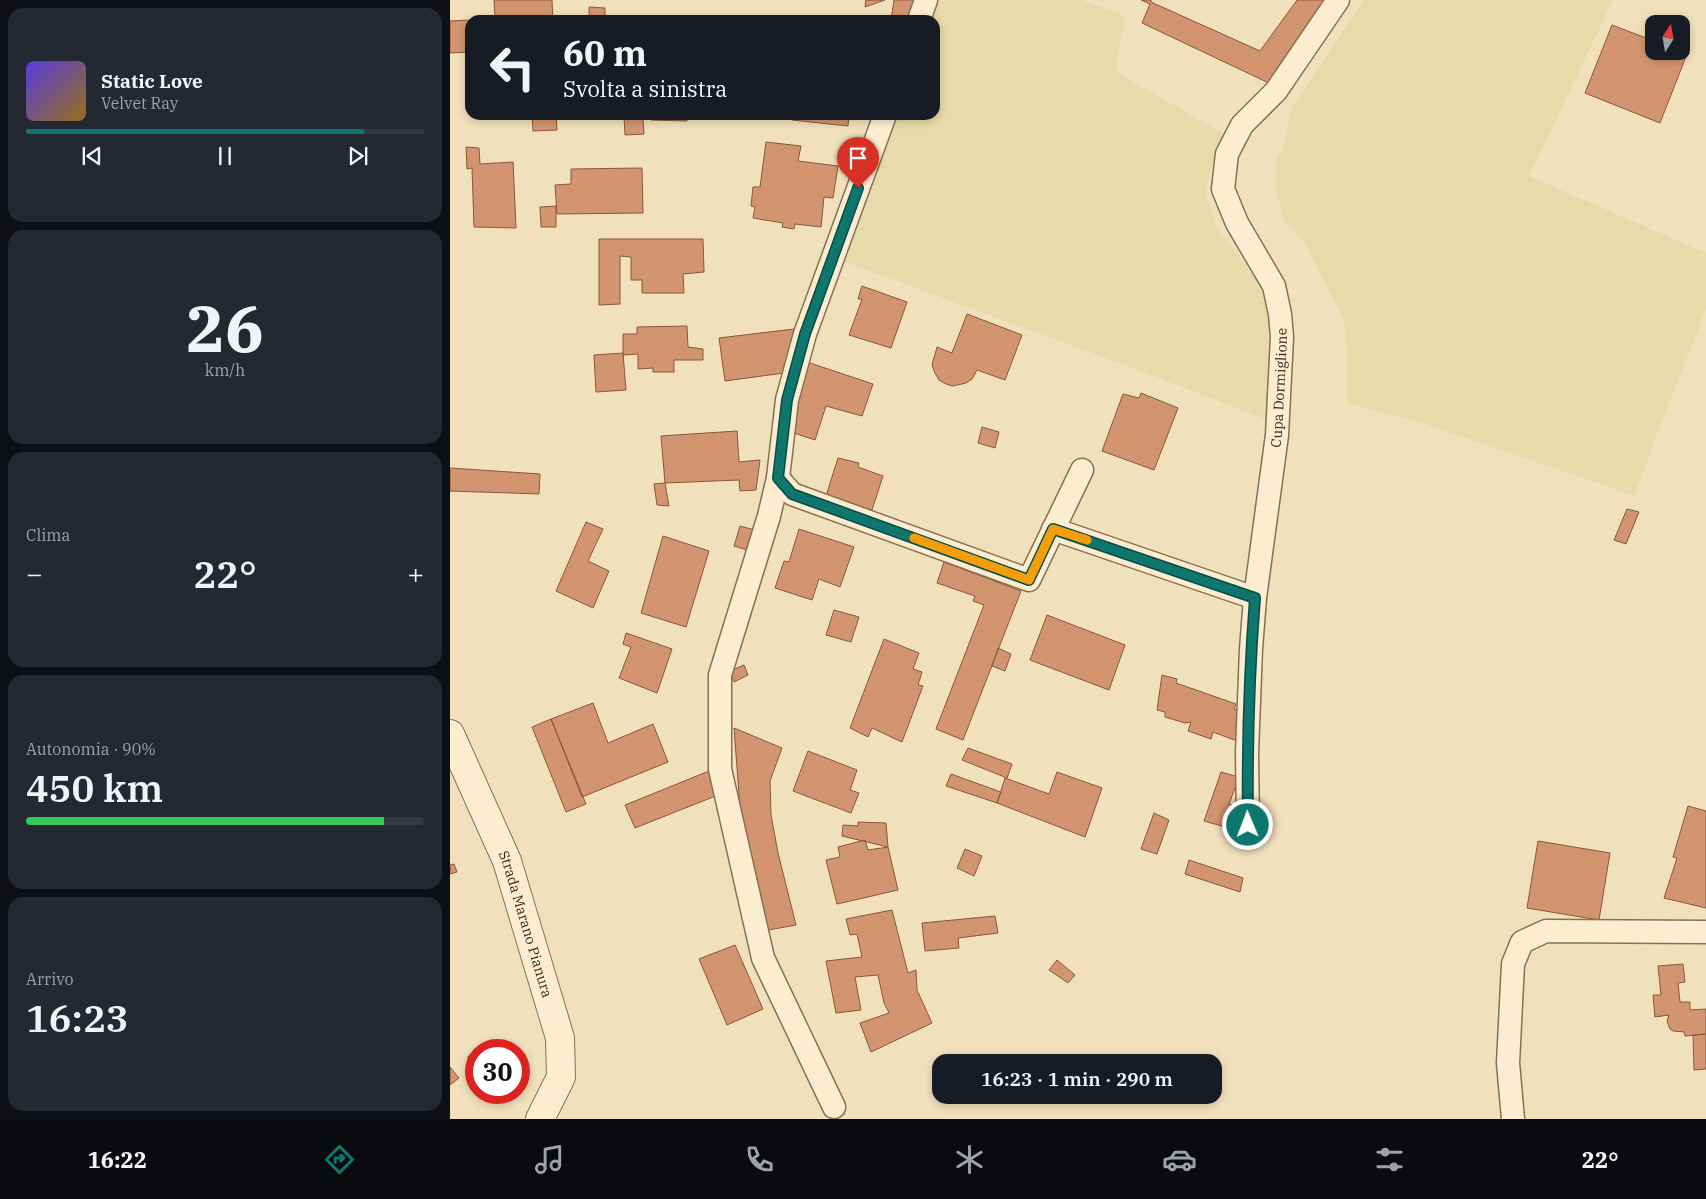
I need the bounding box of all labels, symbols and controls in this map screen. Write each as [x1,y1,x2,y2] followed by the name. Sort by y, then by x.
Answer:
[1645,15,1690,60] north arrow
[1645,15,1690,60] map controls
[563,30,647,76] text: 60 m
[480,35,545,100] icon: left
[101,69,203,93] text: Static Love
[563,74,727,103] text: Svolta a sinistra
[101,93,178,113] text: Velvet Ray
[837,137,879,188] pin
[78,142,106,170] icon: previous
[211,142,239,170] icon: pause
[344,142,372,170] icon: next
[844,144,872,172] icon: arrive
[186,285,264,370] text: 26
[1266,327,1291,449] street label: Cupa Dormiglione
[205,360,245,380] text: km/h
[26,525,70,545] text: Clima
[193,549,257,598] text: 22°
[26,555,43,592] text: −
[407,555,424,592] text: +
[26,739,156,759] text: Autonomia · 90%
[26,763,163,812] text: 450 km
[1221,798,1273,850] position arrow
[494,848,556,1000] street label: Strada Marano Pianura
[26,969,74,989] text: Arrivo
[26,993,129,1042] text: 16:23
[465,1039,530,1104] speed limit sign: 30
[981,1067,1173,1091] text: 16:23 · 1 min · 290 m
[322,1142,357,1177] icon: directions
[532,1142,567,1177] icon: music
[742,1142,777,1177] icon: phone
[952,1142,987,1177] icon: climate
[1162,1142,1197,1177] icon: car
[1372,1142,1407,1177] icon: filters
[87,1145,147,1174] text: 16:22
[1582,1145,1618,1174] text: 22°

